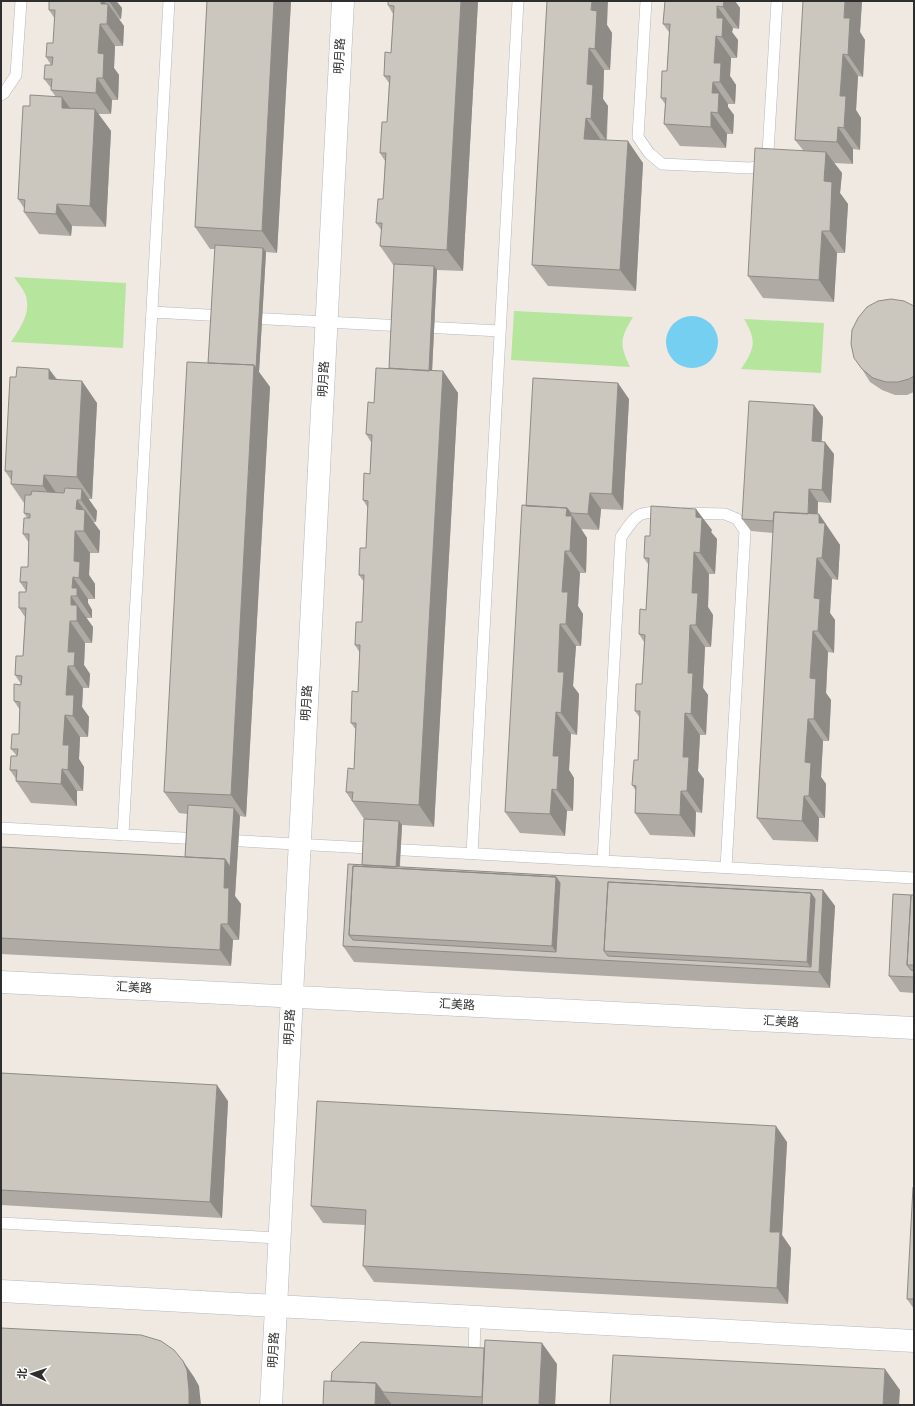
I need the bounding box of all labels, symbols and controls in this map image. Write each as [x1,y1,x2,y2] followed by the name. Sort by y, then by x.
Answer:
[331,38,349,74] street label: 明月路
[315,361,333,397] street label: 明月路
[298,685,316,721] street label: 明月路
[116,979,152,997] street label: 汇美路
[439,996,475,1014] street label: 汇美路
[281,1009,299,1045] street label: 明月路
[763,1013,799,1031] street label: 汇美路
[265,1332,283,1368] street label: 明月路
[12,1354,52,1394] north arrow
[15,1368,30,1379] text: 北

